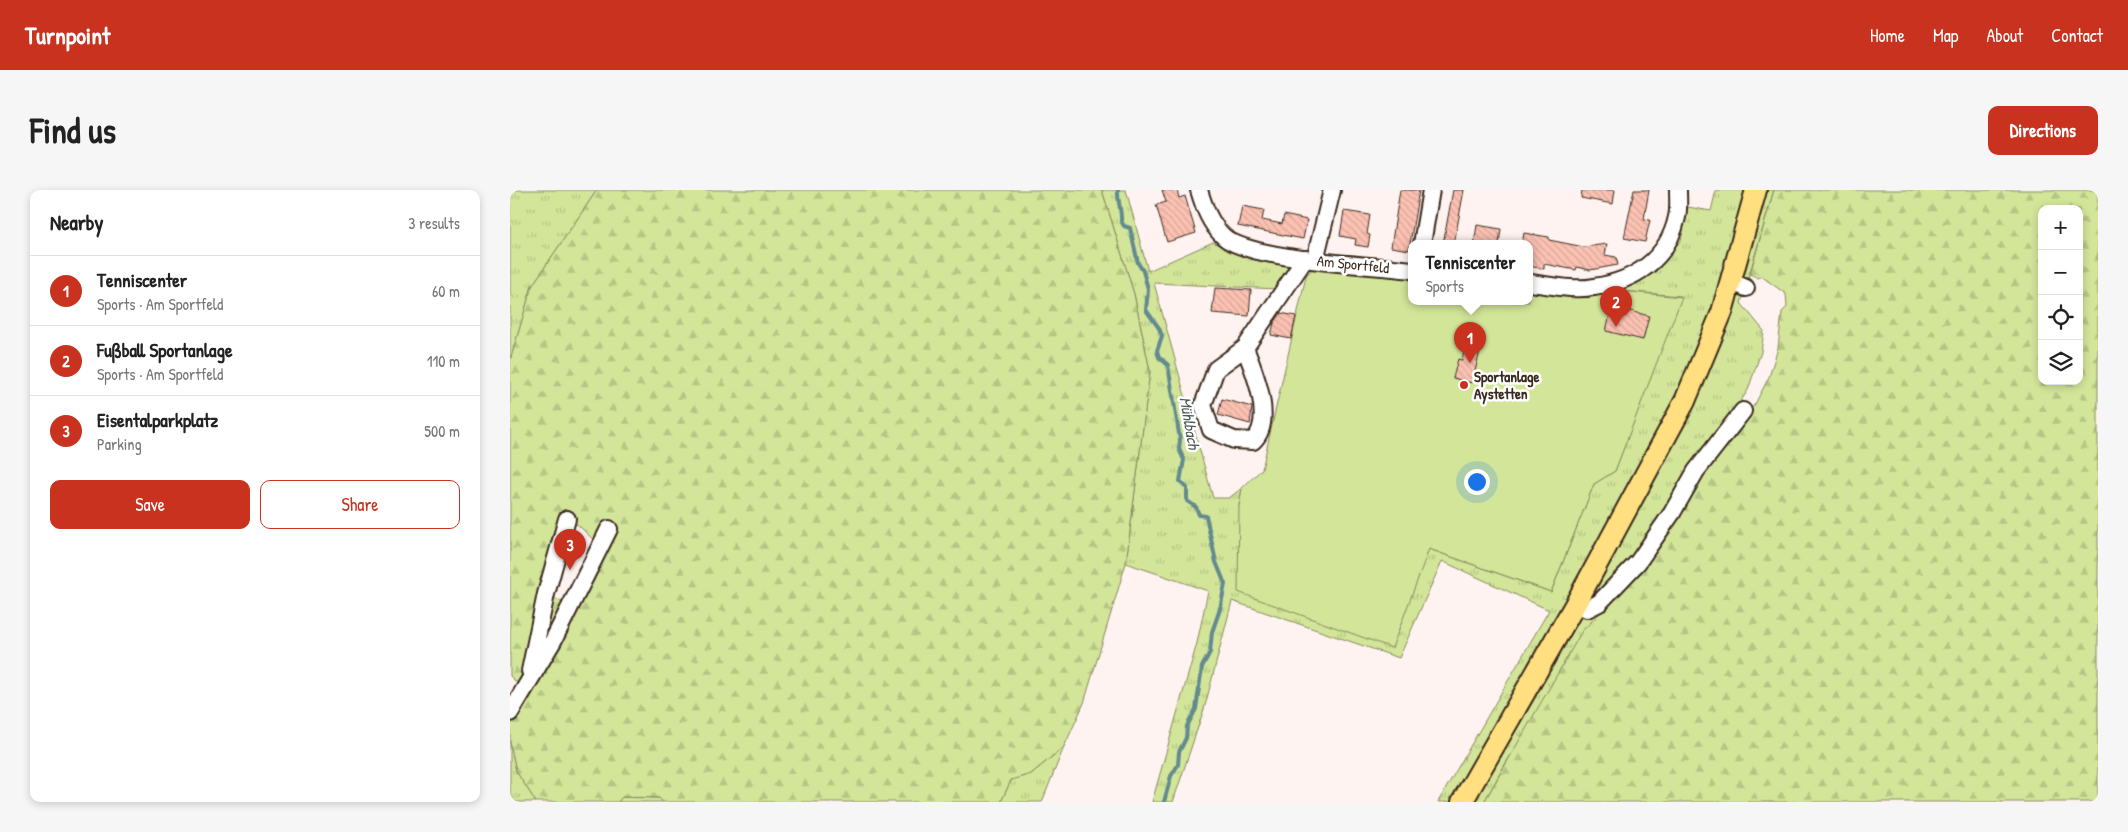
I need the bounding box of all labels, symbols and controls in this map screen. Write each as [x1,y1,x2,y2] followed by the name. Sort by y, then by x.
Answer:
[25,19,110,51] text: Turnpoint
[1870,23,1905,48] text: Home
[1933,23,1958,48] text: Map
[1986,23,2023,48] text: About
[2051,23,2103,48] text: Contact
[1988,106,2098,155] button: Directions
[30,107,116,154] text: Find us
[2038,205,2083,385] map controls
[2038,205,2083,250] button: +
[50,208,103,237] text: Nearby
[408,212,460,234] text: 3 results
[1408,240,1533,305] popup
[1425,249,1516,275] text: Tenniscenter
[1316,250,1390,278] street label: Am Sportfeld
[2038,250,2083,295] button: −
[97,267,187,293] text: Tenniscenter
[1425,275,1464,297] text: Sports
[63,280,69,302] text: 1
[432,280,460,302] text: 60 m
[1600,286,1632,327] pin: 2
[97,293,223,315] text: Sports · Am Sportfeld
[2038,295,2083,340] button: locate
[1454,322,1486,363] pin: 1
[97,337,233,363] text: Fußball Sportanlage
[2038,340,2083,385] button: layers
[62,350,70,372] text: 2
[427,350,460,372] text: 110 m
[97,363,223,385] text: Sports · Am Sportfeld
[1474,366,1539,405] place label: Sportanlage Aystetten
[1458,379,1470,391] marker: Sportanlage Aystetten
[1175,395,1206,452] water label: Mühlbach
[97,407,218,433] text: Eisentalparkplatz
[62,420,70,442] text: 3
[424,420,460,442] text: 500 m
[97,433,142,455] text: Parking
[1464,469,1490,495] your location
[50,480,250,529] button: Save
[260,480,460,529] button: Share
[554,529,586,570] pin: 3

